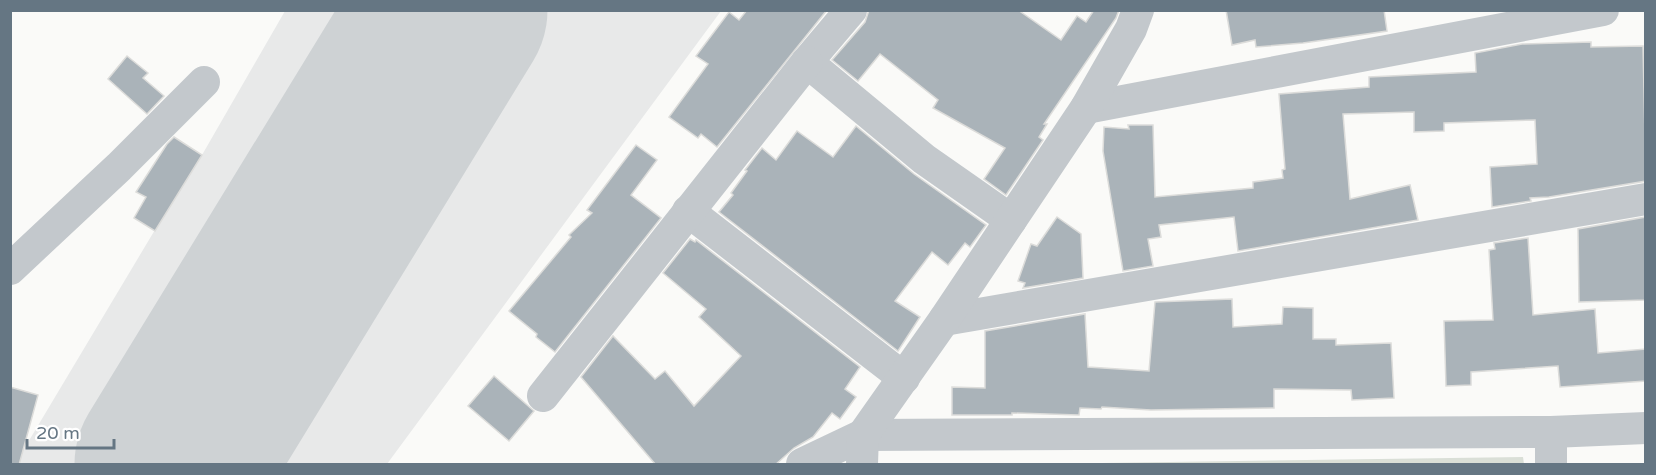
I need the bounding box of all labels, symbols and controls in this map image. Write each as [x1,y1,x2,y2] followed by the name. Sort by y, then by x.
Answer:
[27,412,114,450] scale bar
[36,422,80,444] text: 20 m

